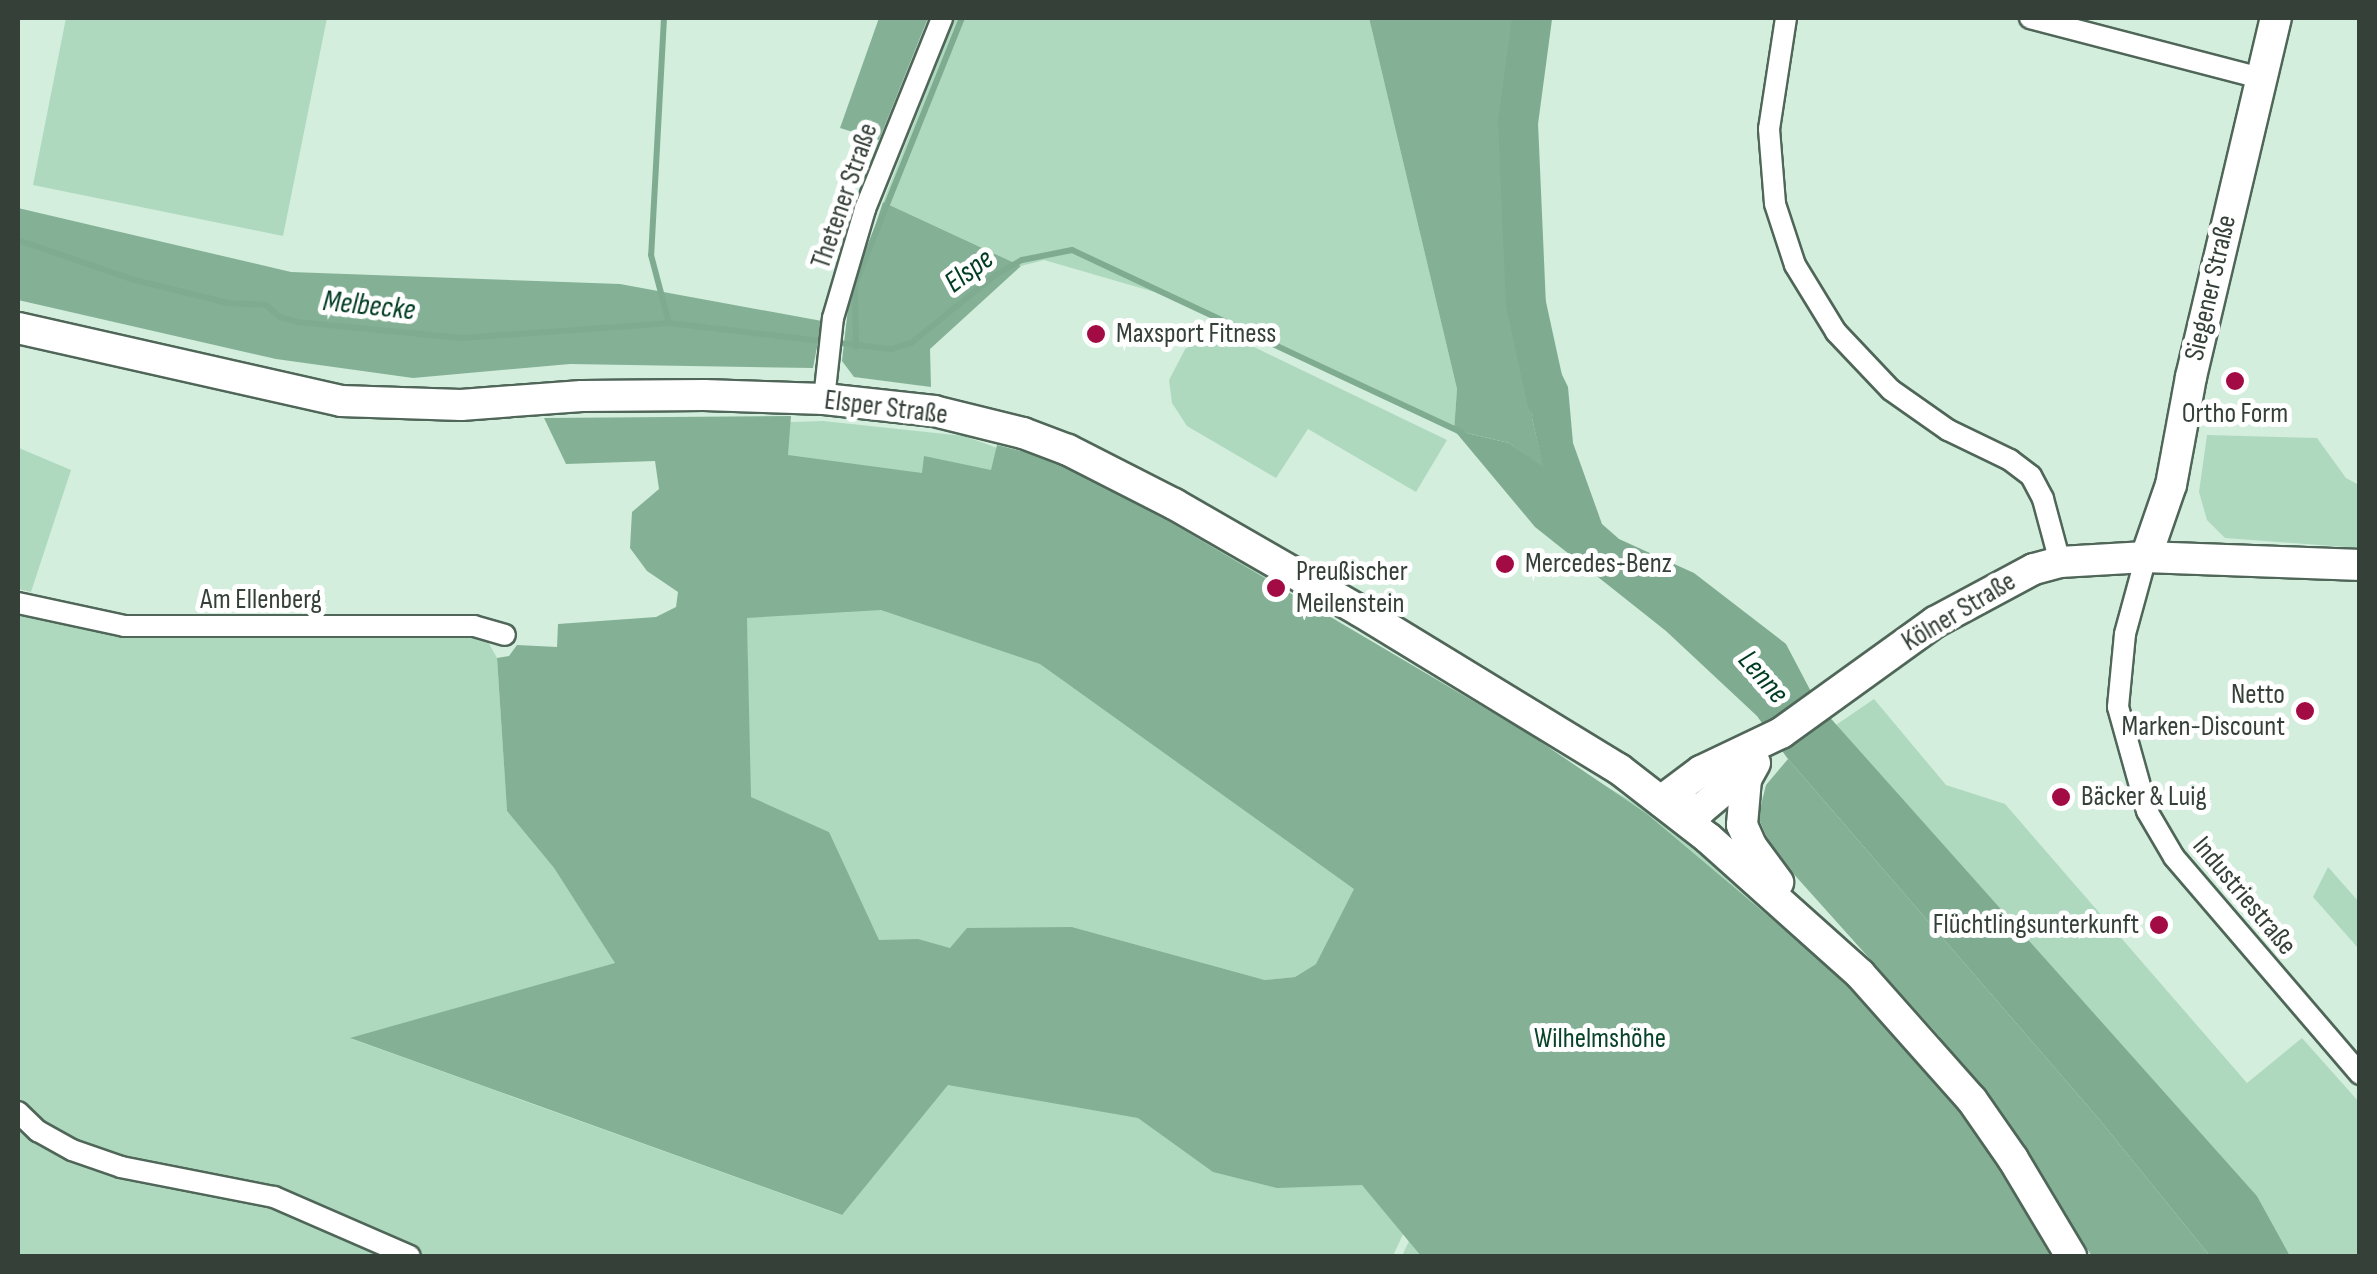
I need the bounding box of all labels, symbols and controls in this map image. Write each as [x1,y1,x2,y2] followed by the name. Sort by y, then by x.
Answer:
[804,119,886,273] street label: Thetener Straße
[2178,212,2244,364] street label: Siegener Straße
[937,241,1001,301] water label: Elspe
[321,283,417,329] water label: Melbecke
[1116,317,1276,351] place label: Maxsport Fitness
[1085,323,1107,345] marker: Maxsport Fitness
[2224,370,2246,392] marker: Ortho Form
[822,384,950,432] street label: Elsper Straße
[2182,397,2288,431] place label: Ortho Form
[1525,547,1672,581] place label: Mercedes-Benz
[1494,553,1516,575] marker: Mercedes-Benz
[1296,555,1408,621] place label: Preußischer Meilenstein
[1896,565,2022,659] street label: Kölner Straße
[1265,577,1287,599] marker: Preußischer Meilenstein
[200,583,322,617] street label: Am Ellenberg
[1730,643,1796,711] water label: Lenne
[2122,678,2285,744] place label: Netto Marken-Discount
[2294,700,2316,722] marker: Netto Marken-Discount
[2081,780,2207,814] place label: Bäcker & Luig
[2050,786,2072,808] marker: Bäcker & Luig
[2185,830,2303,962] street label: Industriestraße
[1933,908,2139,942] place label: Flüchtlingsunterkunft
[2148,914,2170,936] marker: Flüchtlingsunterkunft
[1534,1022,1666,1056] park label: Wilhelmshöhe

